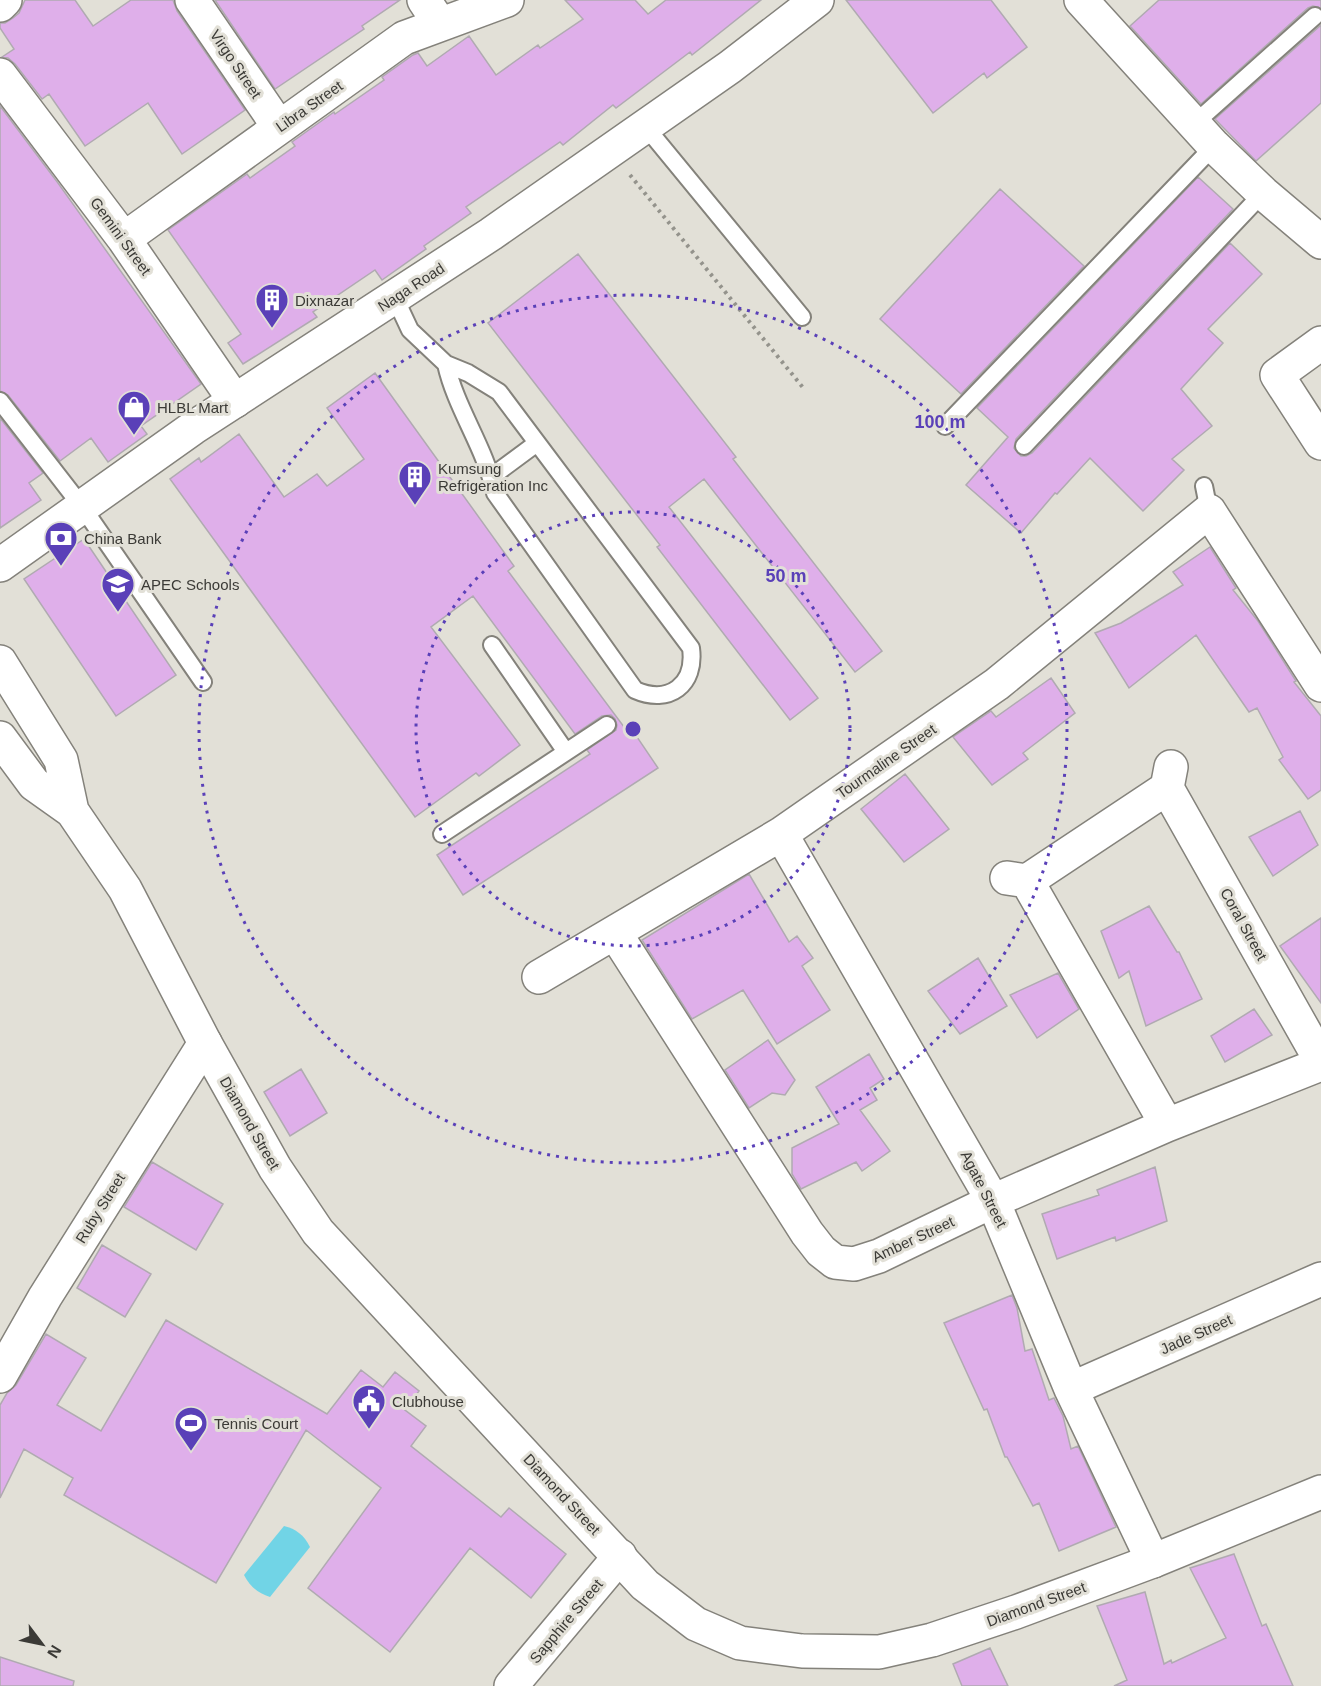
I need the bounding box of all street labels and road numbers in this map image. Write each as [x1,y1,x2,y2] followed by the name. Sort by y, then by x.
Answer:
[207,27,266,102] street label: Virgo Street
[272,76,346,135] street label: Libra Street
[87,194,155,279] street label: Gemini Street
[375,259,447,315] street label: Naga Road
[833,720,940,802] street label: Tourmaline Street
[1217,885,1271,964] street label: Coral Street
[217,1074,284,1173] street label: Diamond Street
[957,1148,1011,1231] street label: Agate Street
[72,1169,129,1246] street label: Ruby Street
[869,1212,957,1265] street label: Amber Street
[1157,1310,1235,1357] street label: Jade Street
[520,1450,604,1539] street label: Diamond Street
[526,1575,607,1666] street label: Sapphire Street
[984,1578,1089,1630] street label: Diamond Street

